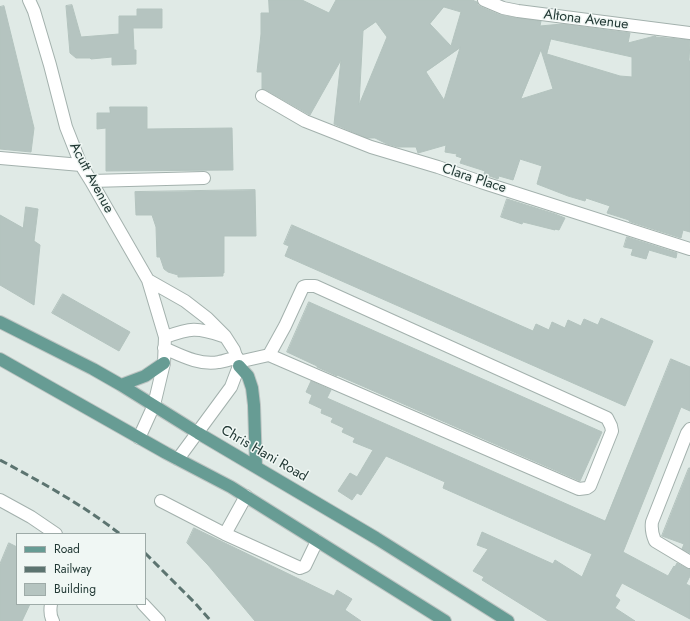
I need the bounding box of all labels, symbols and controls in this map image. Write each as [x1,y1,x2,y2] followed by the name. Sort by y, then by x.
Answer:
[543,6,629,34] street label: Altona Avenue
[65,140,117,216] street label: Acutt Avenue
[440,161,508,197] street label: Clara Place
[218,422,310,486] street label: Chris Hani Road
[16,533,146,605] legend
[54,540,80,558] text: Road
[54,560,92,578] text: Railway
[54,580,96,598] text: Building

